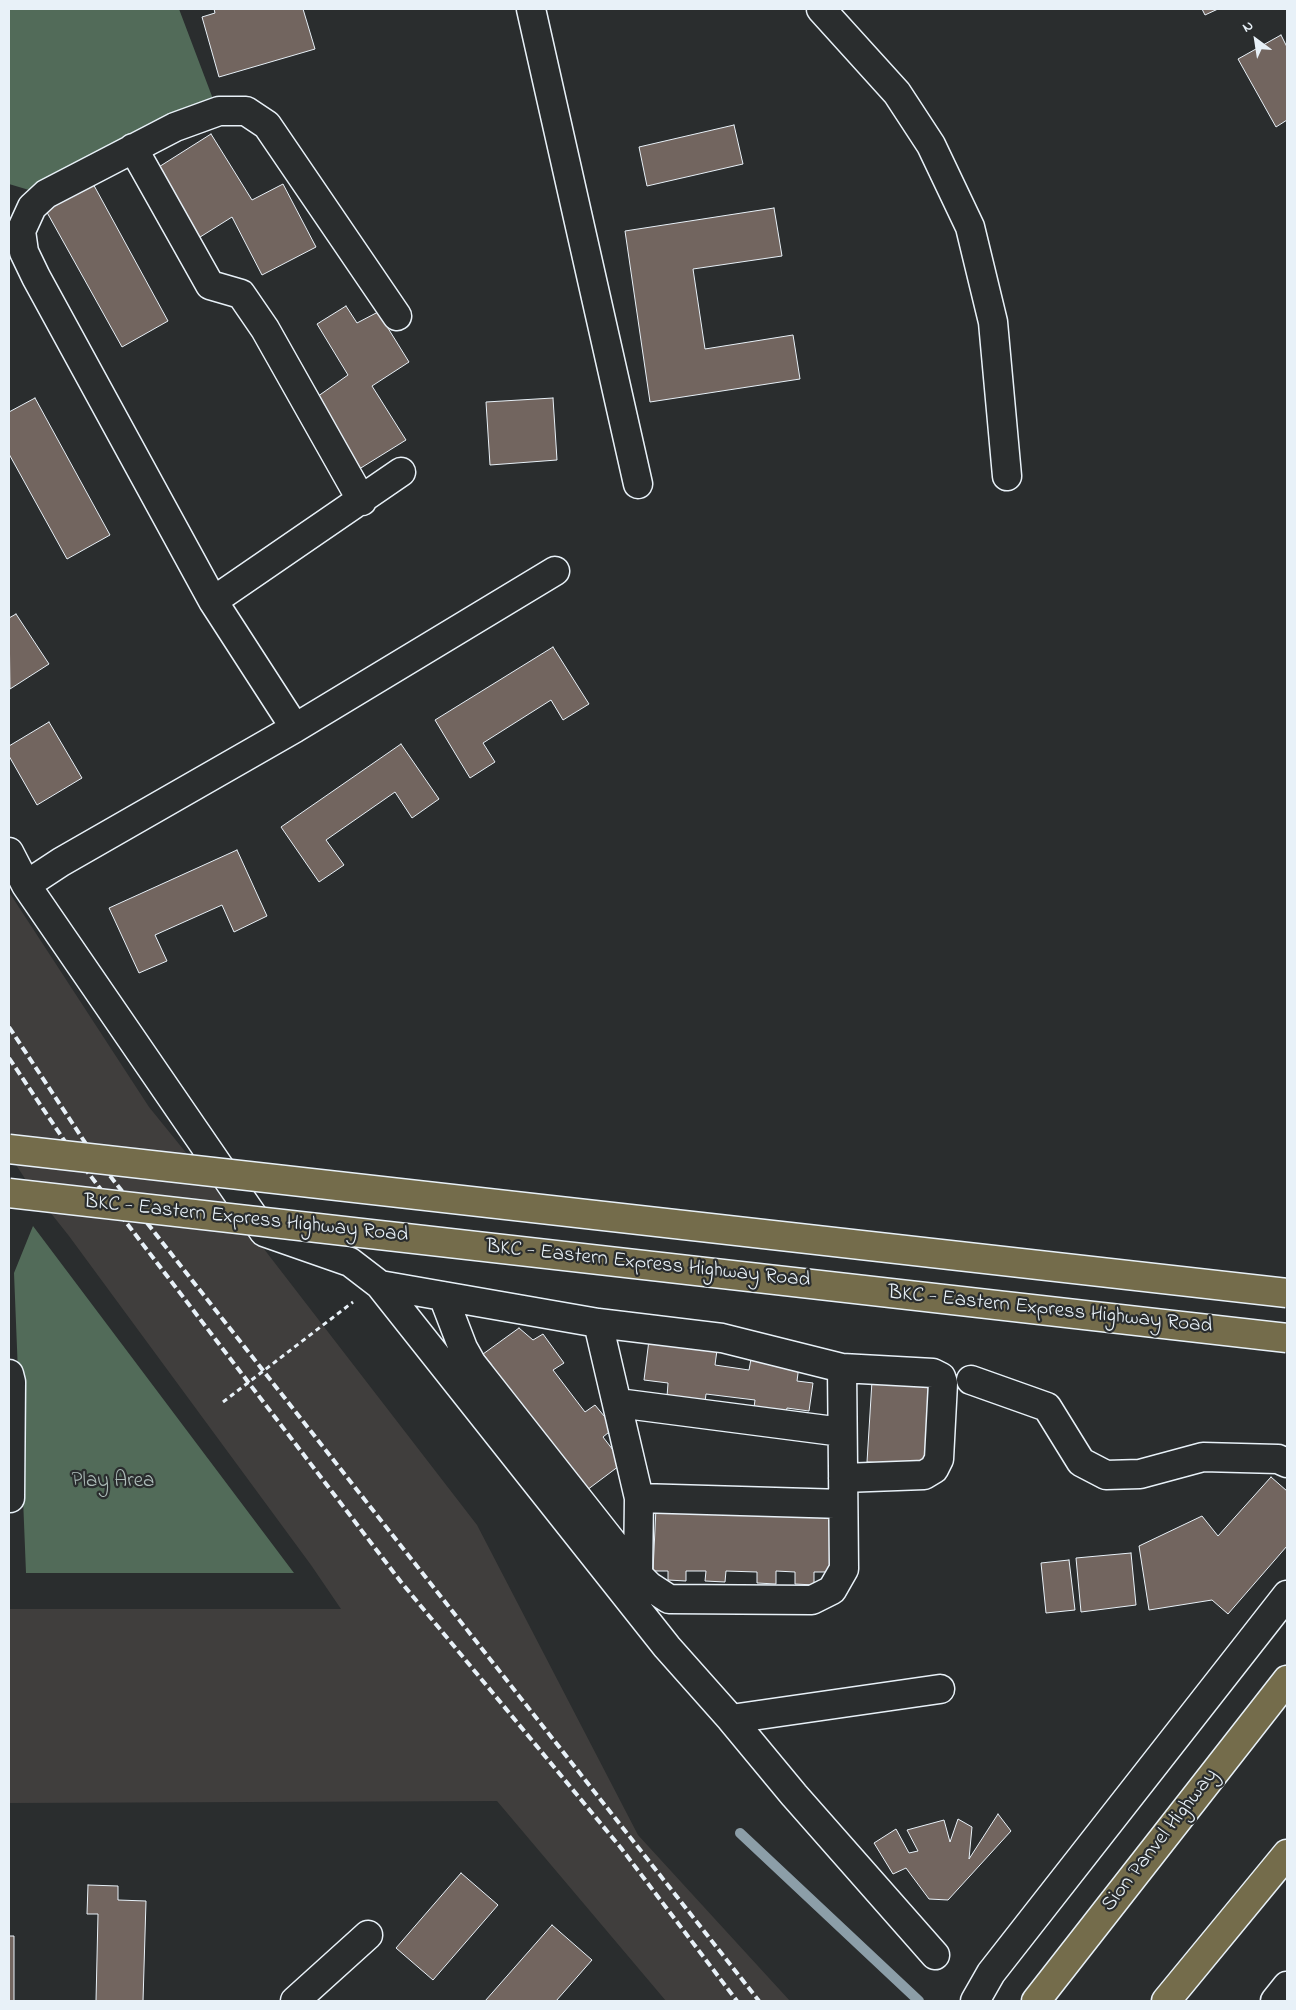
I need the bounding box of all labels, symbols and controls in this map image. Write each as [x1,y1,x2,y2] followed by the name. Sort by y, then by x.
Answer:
[1231,15,1281,65] north arrow
[1239,15,1257,38] text: N
[83,1190,409,1250] street label: BKC - Eastern Express Highway Road
[485,1235,811,1295] street label: BKC - Eastern Express Highway Road
[887,1281,1213,1341] street label: BKC - Eastern Express Highway Road
[72,1470,154,1496] park label: Play Area
[1097,1764,1225,1918] street label: Sion Panvel Highway

